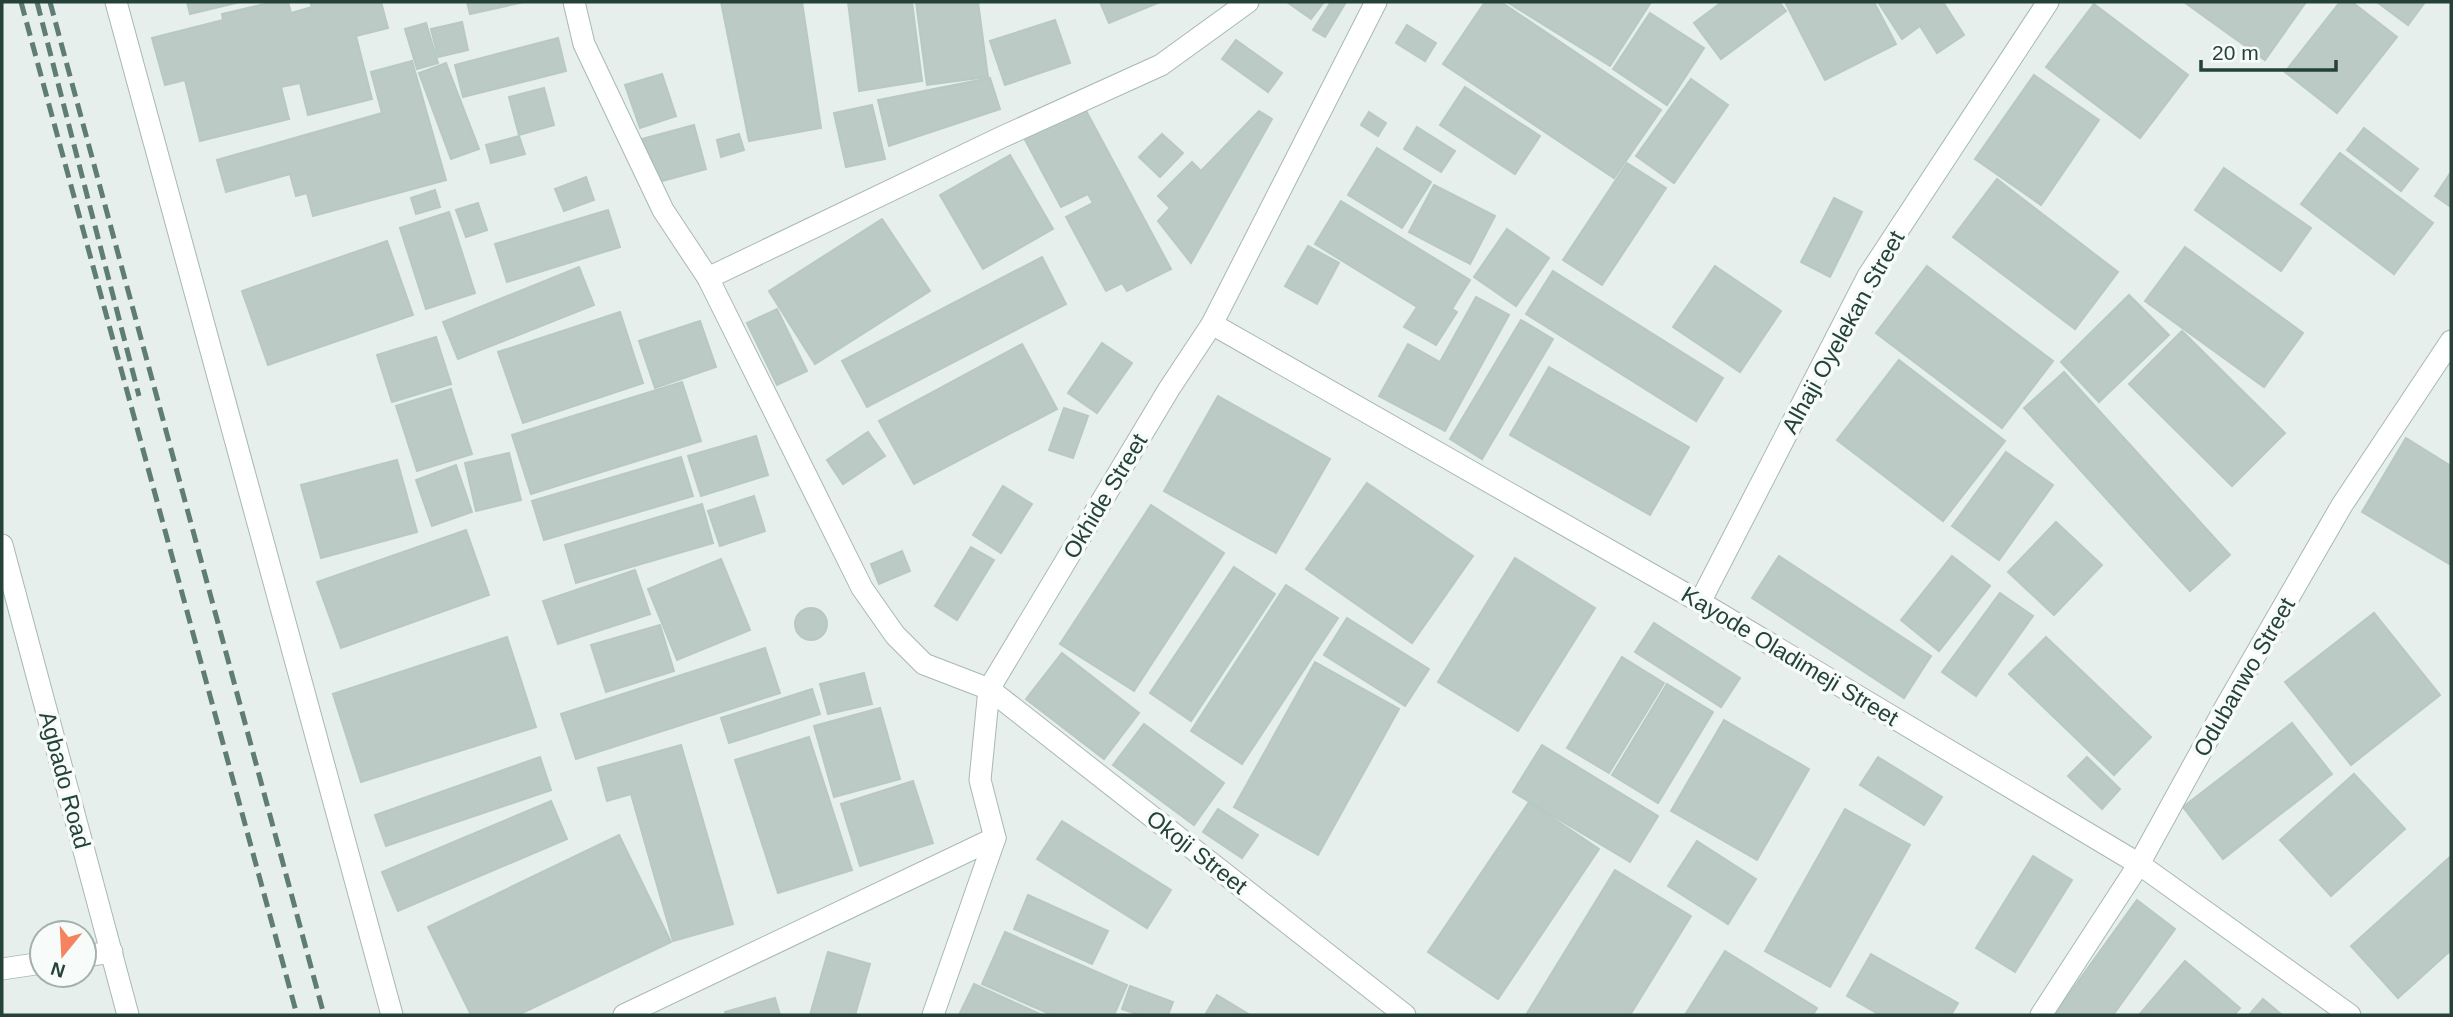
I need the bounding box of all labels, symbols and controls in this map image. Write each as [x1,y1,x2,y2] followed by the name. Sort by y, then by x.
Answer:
[2201,28,2336,72] scale bar
[2212,41,2259,64] text: 20 m
[1776,226,1910,438] street label: Alhaji Oyelekan Street
[1058,429,1153,563] street label: Okhide Street
[1677,581,1904,731] street label: Kayode Oladimeji Street
[2188,592,2300,761] street label: Odubanwo Street
[34,709,96,851] street label: Agbado Road
[1142,805,1253,900] street label: Okoji Street
[28,919,98,989] north arrow
[48,958,68,982] text: N

